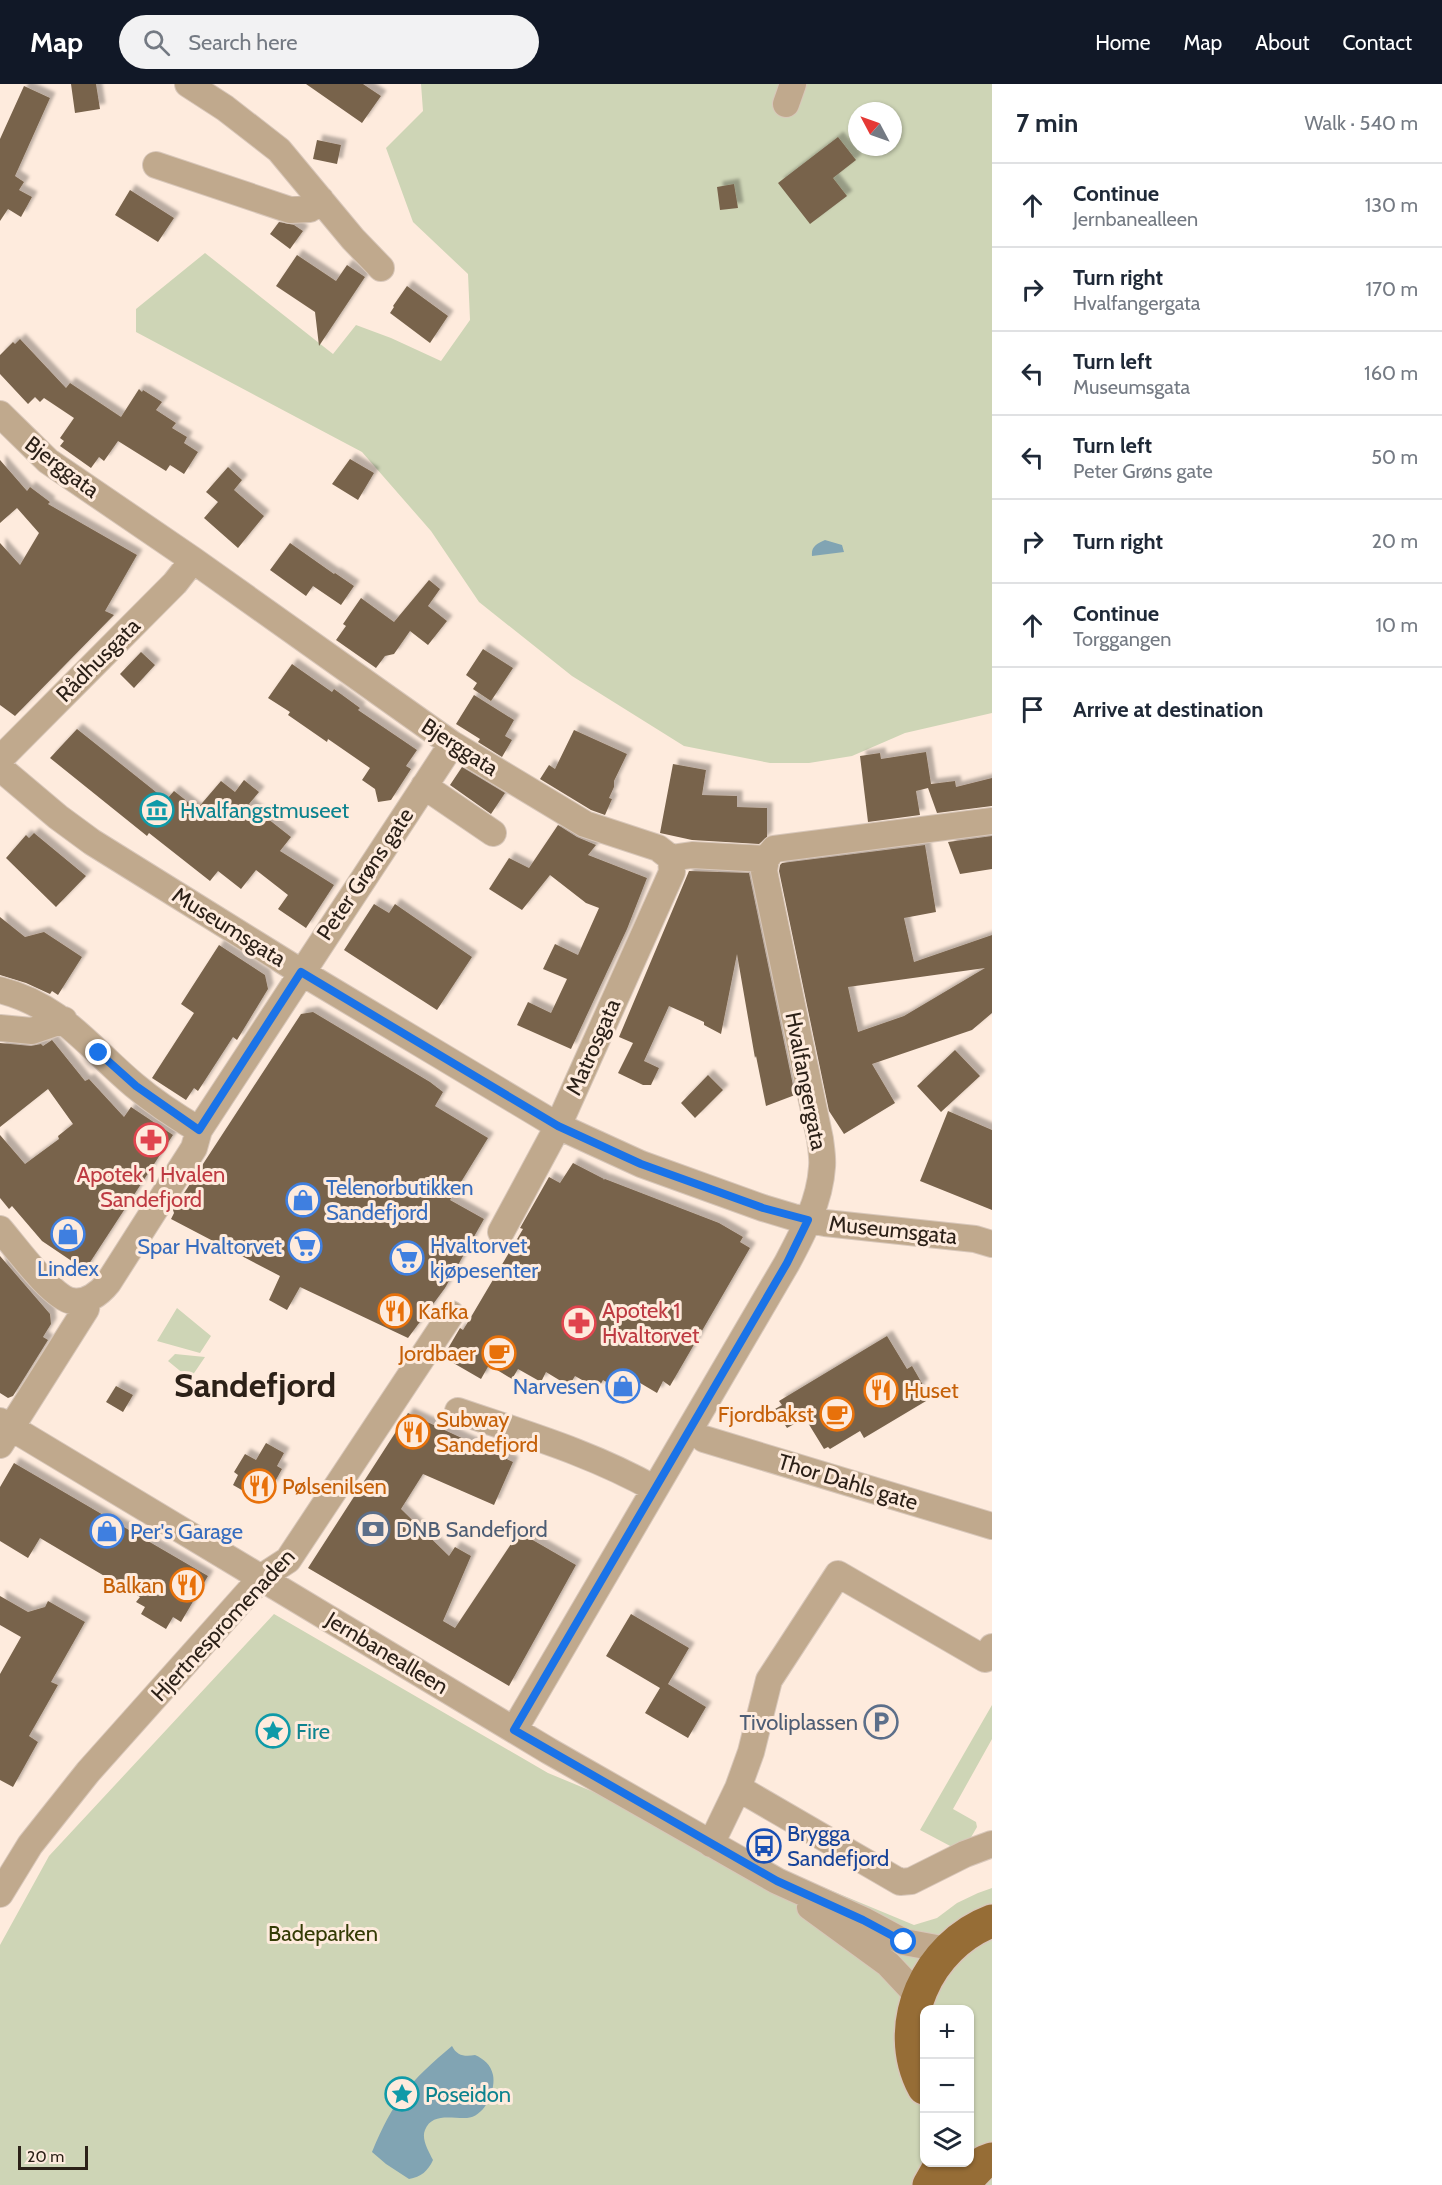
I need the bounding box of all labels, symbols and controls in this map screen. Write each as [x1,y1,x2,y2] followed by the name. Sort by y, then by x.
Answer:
[119,15,539,69] search box
[30,25,83,59] text: Map
[140,26,173,59] icon: search
[188,29,297,56] text: Search here
[1095,30,1151,55] text: Home
[1184,30,1222,55] text: Map
[1255,30,1309,55] text: About
[1342,30,1412,55] text: Contact
[848,102,902,156] north arrow
[1016,107,1078,139] text: 7 min
[1304,111,1418,135] text: Walk · 540 m
[1073,180,1159,207] text: Continue
[1016,189,1049,222] icon: ahead
[1365,193,1418,217] text: 130 m
[1073,207,1198,231] text: Jernbanealleen
[1073,264,1163,291] text: Turn right
[1016,273,1049,306] icon: right
[1366,277,1418,301] text: 170 m
[1073,291,1200,315] text: Hvalfangergata
[1073,348,1152,375] text: Turn left
[1016,357,1049,390] icon: left
[1364,361,1418,385] text: 160 m
[1073,375,1190,399] text: Museumsgata
[20,430,105,504] street label: Bjerggata
[1073,432,1152,459] text: Turn left
[1016,441,1049,474] icon: left
[1371,445,1418,469] text: 50 m
[1073,459,1213,483] text: Peter Grøns gate
[1016,525,1049,558] icon: right
[1073,528,1163,555] text: Turn right
[1372,529,1418,553] text: 20 m
[1073,600,1159,627] text: Continue
[1016,609,1049,642] icon: ahead
[50,612,146,708] street label: Rådhusgata
[1375,613,1418,637] text: 10 m
[1073,627,1171,651] text: Torggangen
[1016,693,1049,726] icon: arrive
[1073,696,1263,723] text: Arrive at destination
[417,712,504,782] street label: Bjerggata
[139,792,175,828] museum icon: Hvalfangstmuseet
[180,797,350,824] place label: Hvalfangstmuseet
[311,803,419,945] street label: Peter Grøns gate
[167,881,291,973] street label: Museumsgata
[560,994,626,1099] street label: Matrosgata
[779,1010,833,1153] street label: Hvalfangergata
[85,1039,111,1065] route end
[133,1122,169,1158] pharmacy icon: Apotek 1 Hvalen Sandefjord
[77,1161,225,1213] place label: Apotek 1 Hvalen Sandefjord
[326,1174,474,1226] place label: Telenorbutikken Sandefjord
[285,1182,321,1218] shop icon: Telenorbutikken Sandefjord
[828,1210,959,1250] street label: Museumsgata
[50,1216,86,1252] shop icon: Lindex
[287,1228,323,1264] supermarket icon: Spar Hvaltorvet
[430,1232,538,1284] place label: Hvaltorvet kjøpesenter
[137,1233,283,1260] place label: Spar Hvaltorvet
[389,1240,425,1276] supermarket icon: Hvaltorvet kjøpesenter
[37,1255,99,1282] place label: Lindex
[377,1293,413,1329] restaurant icon: Kafka
[602,1297,700,1349] place label: Apotek 1 Hvaltorvet
[418,1298,469,1325] place label: Kafka
[561,1305,597,1341] pharmacy icon: Apotek 1 Hvaltorvet
[481,1335,517,1371] cafe icon: Jordbaer
[398,1340,476,1367] place label: Jordbaer
[174,1364,336,1406] district label: Sandefjord
[605,1368,641,1404] shop icon: Narvesen
[863,1372,899,1408] restaurant icon: Huset
[513,1373,600,1400] place label: Narvesen
[904,1377,959,1404] place label: Huset
[819,1396,855,1432] cafe icon: Fjordbakst
[718,1401,815,1428] place label: Fjordbakst
[436,1406,538,1458] place label: Subway Sandefjord
[395,1414,431,1450] restaurant icon: Subway Sandefjord
[775,1448,921,1516] street label: Thor Dahls gate
[241,1468,277,1504] restaurant icon: Pølsenilsen
[282,1473,387,1500] place label: Pølsenilsen
[355,1511,391,1547] bank icon: DNB Sandefjord
[89,1513,125,1549] shop icon: Per's Garage
[396,1516,548,1543] place label: DNB Sandefjord
[130,1518,243,1545] place label: Per's Garage
[145,1543,301,1707] street label: Hjertnespromenaden
[169,1567,205,1603] restaurant icon: Balkan
[103,1572,164,1599] place label: Balkan
[320,1605,453,1700] street label: Jernbanealleen
[863,1704,899,1740] parking icon: Tivoliplassen
[739,1709,858,1736] place label: Tivoliplassen
[255,1713,291,1749] place icon: Fire
[296,1718,330,1745] place label: Fire
[787,1820,889,1872] place label: Brygga Sandefjord
[746,1828,782,1864] bus stop icon: Brygga Sandefjord
[268,1920,378,1947] park label: Badeparken
[890,1928,916,1954] route start
[920,2005,974,2167] map controls
[920,2005,974,2059] button: +
[920,2059,974,2113] button: −
[384,2076,420,2112] place icon: Poseidon
[425,2081,511,2108] place label: Poseidon
[920,2113,974,2167] button: layers
[18,2143,88,2170] scale bar
[27,2147,64,2166] text: 20 m

